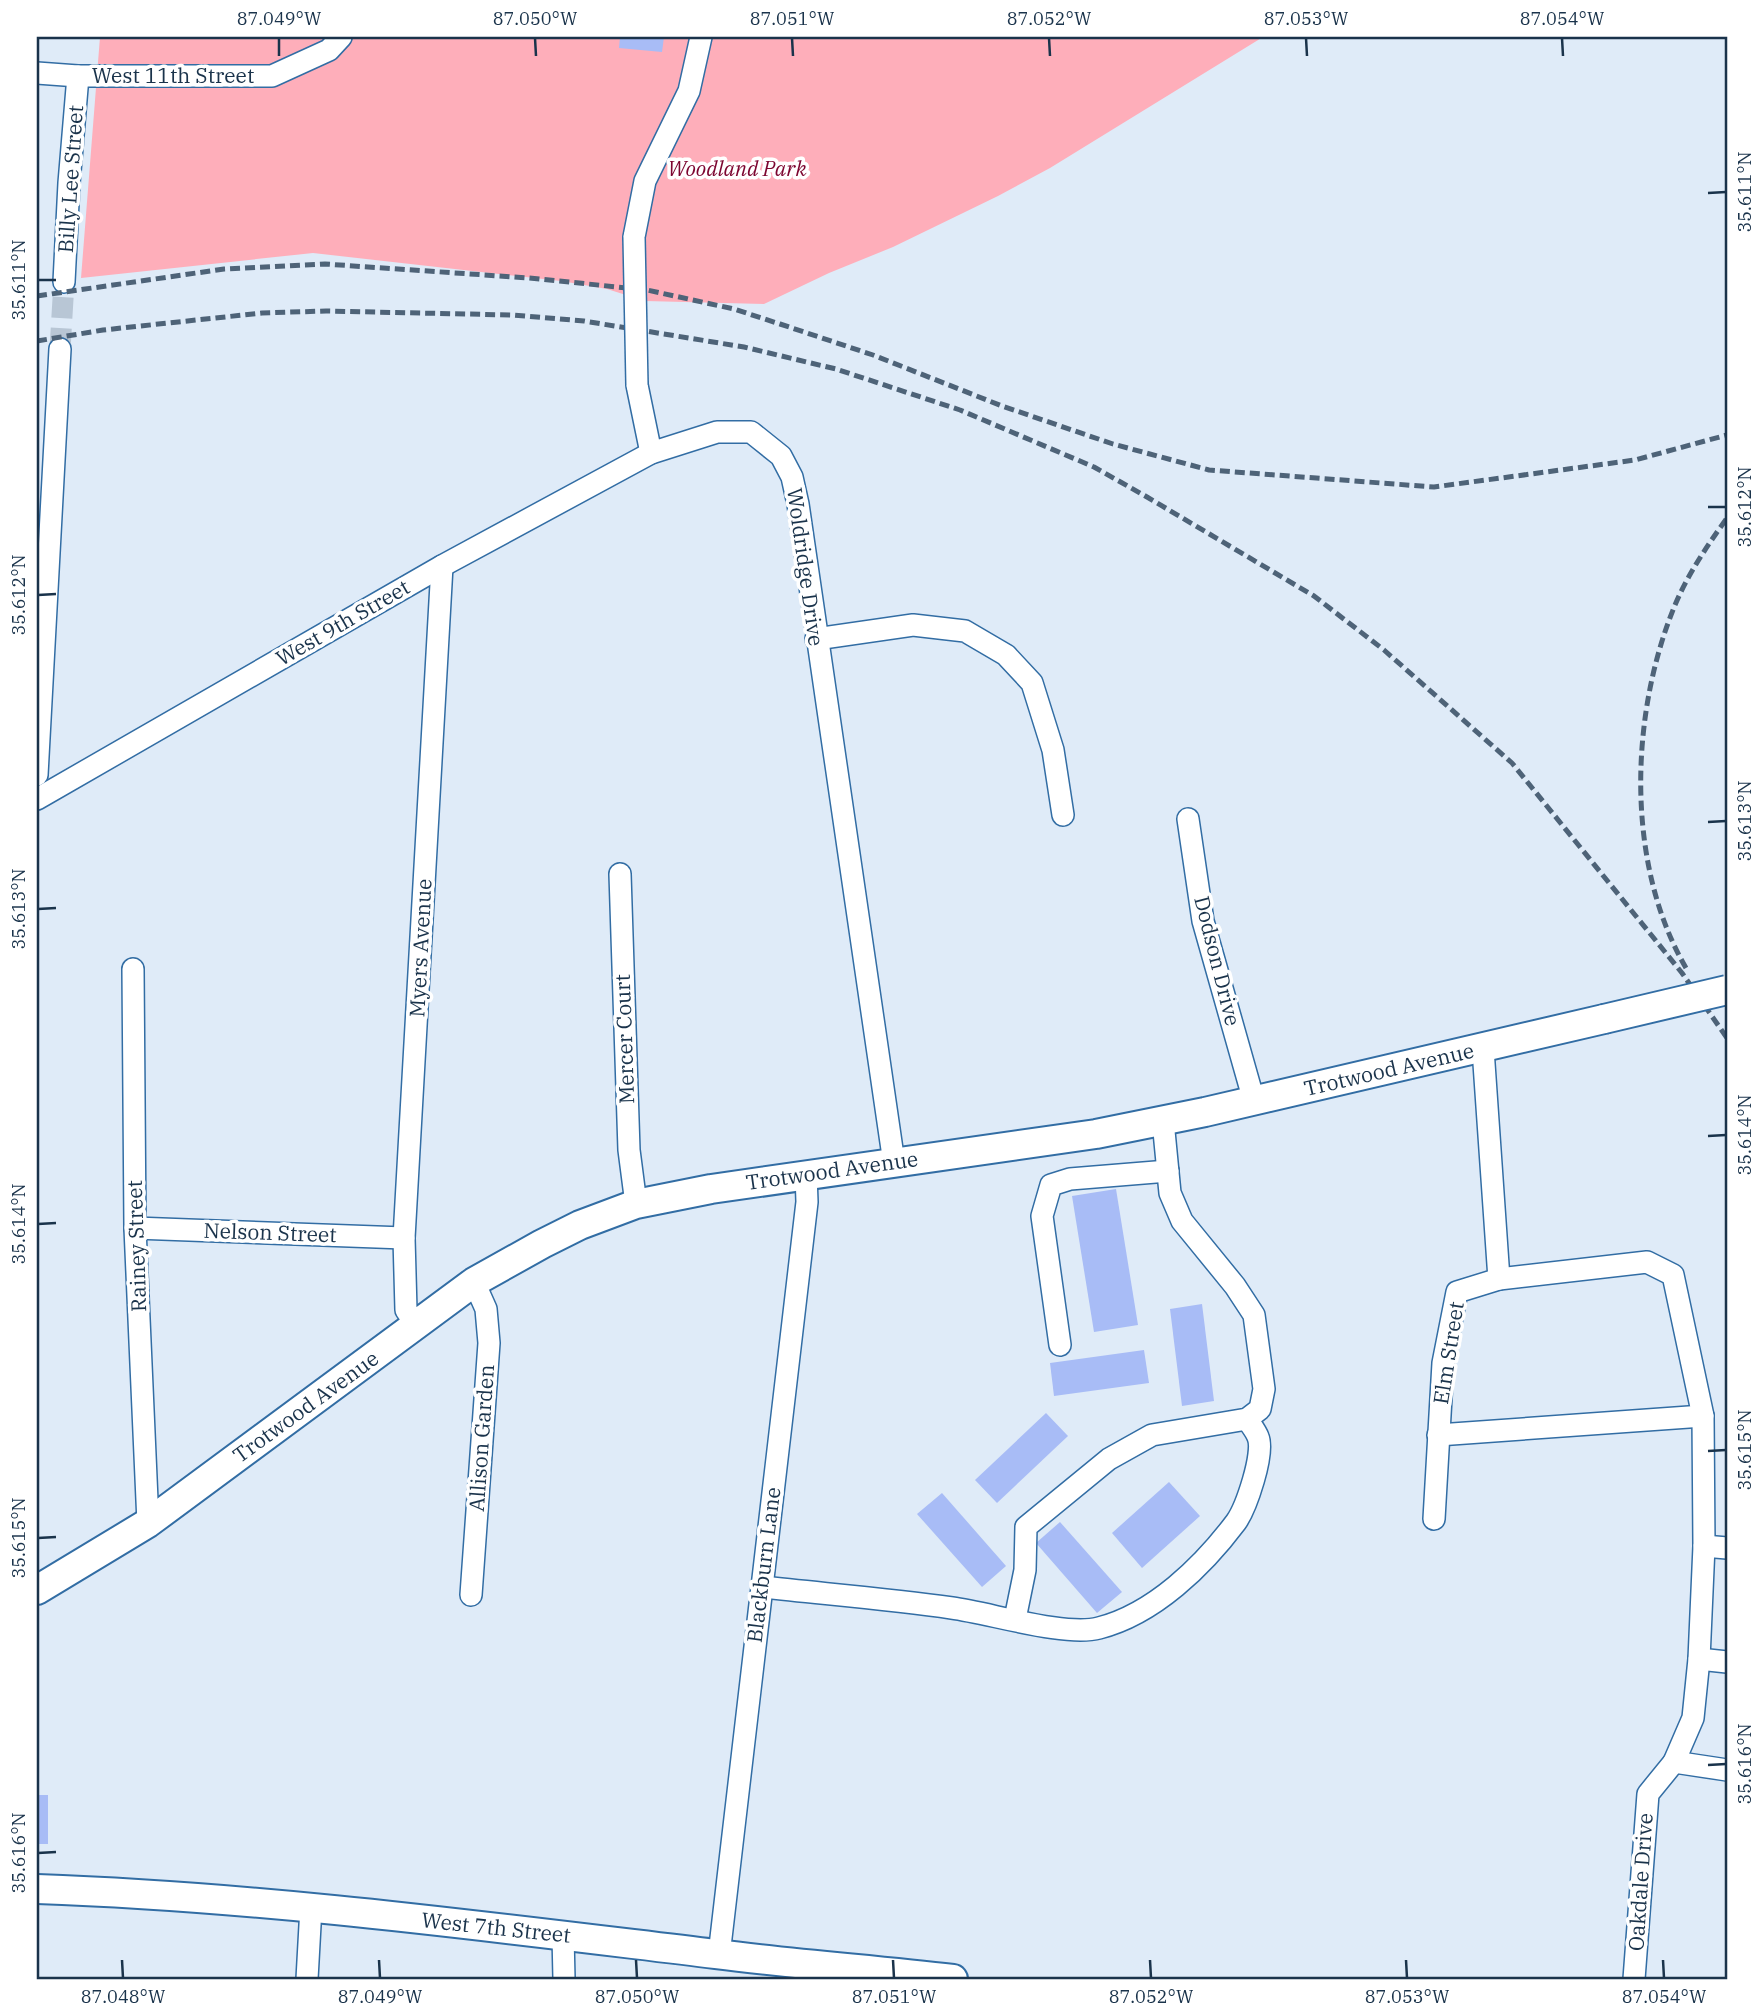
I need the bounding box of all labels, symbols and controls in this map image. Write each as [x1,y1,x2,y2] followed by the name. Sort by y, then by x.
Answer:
[237,7,322,30] text: 87.049°W
[493,7,578,30] text: 87.050°W
[750,7,835,30] text: 87.051°W
[1007,7,1092,30] text: 87.052°W
[1264,7,1349,30] text: 87.053°W
[1520,7,1605,30] text: 87.054°W
[92,61,254,89] street label: West 11th Street
[51,104,89,254] street label: Billy Lee Street
[1733,151,1756,233] text: 35.611°N
[667,154,807,182] park label: Woodland Park
[7,239,30,321] text: 35.611°N
[1733,466,1756,548] text: 35.612°N
[781,486,831,648] street label: Woldridge Drive
[7,554,30,636] text: 35.612°N
[271,573,414,672] street label: West 9th Street
[1733,780,1756,862] text: 35.613°N
[7,868,30,950] text: 35.613°N
[402,878,438,1018] street label: Myers Avenue
[1188,893,1248,1029] street label: Dodson Drive
[608,974,640,1105] street label: Mercer Court
[1301,1036,1477,1102] street label: Trotwood Avenue
[1733,1094,1756,1176] text: 35.614°N
[744,1144,920,1196] street label: Trotwood Avenue
[120,1180,152,1312] street label: Rainey Street
[7,1183,30,1265] text: 35.614°N
[203,1216,337,1248] street label: Nelson Street
[1426,1299,1470,1406] street label: Elm Street
[227,1344,384,1469] street label: Trotwood Avenue
[462,1363,500,1512] street label: Allison Garden
[1733,1409,1756,1491] text: 35.615°N
[740,1485,786,1644] street label: Blackburn Lane
[7,1497,30,1579] text: 35.615°N
[1733,1723,1756,1805] text: 35.616°N
[7,1812,30,1894] text: 35.616°N
[1621,1812,1659,1952] street label: Oakdale Drive
[420,1905,572,1949] street label: West 7th Street
[81,1985,166,2008] text: 87.048°W
[338,1985,423,2008] text: 87.049°W
[595,1985,680,2008] text: 87.050°W
[852,1985,937,2008] text: 87.051°W
[1109,1985,1194,2008] text: 87.052°W
[1365,1985,1450,2008] text: 87.053°W
[1622,1985,1707,2008] text: 87.054°W

